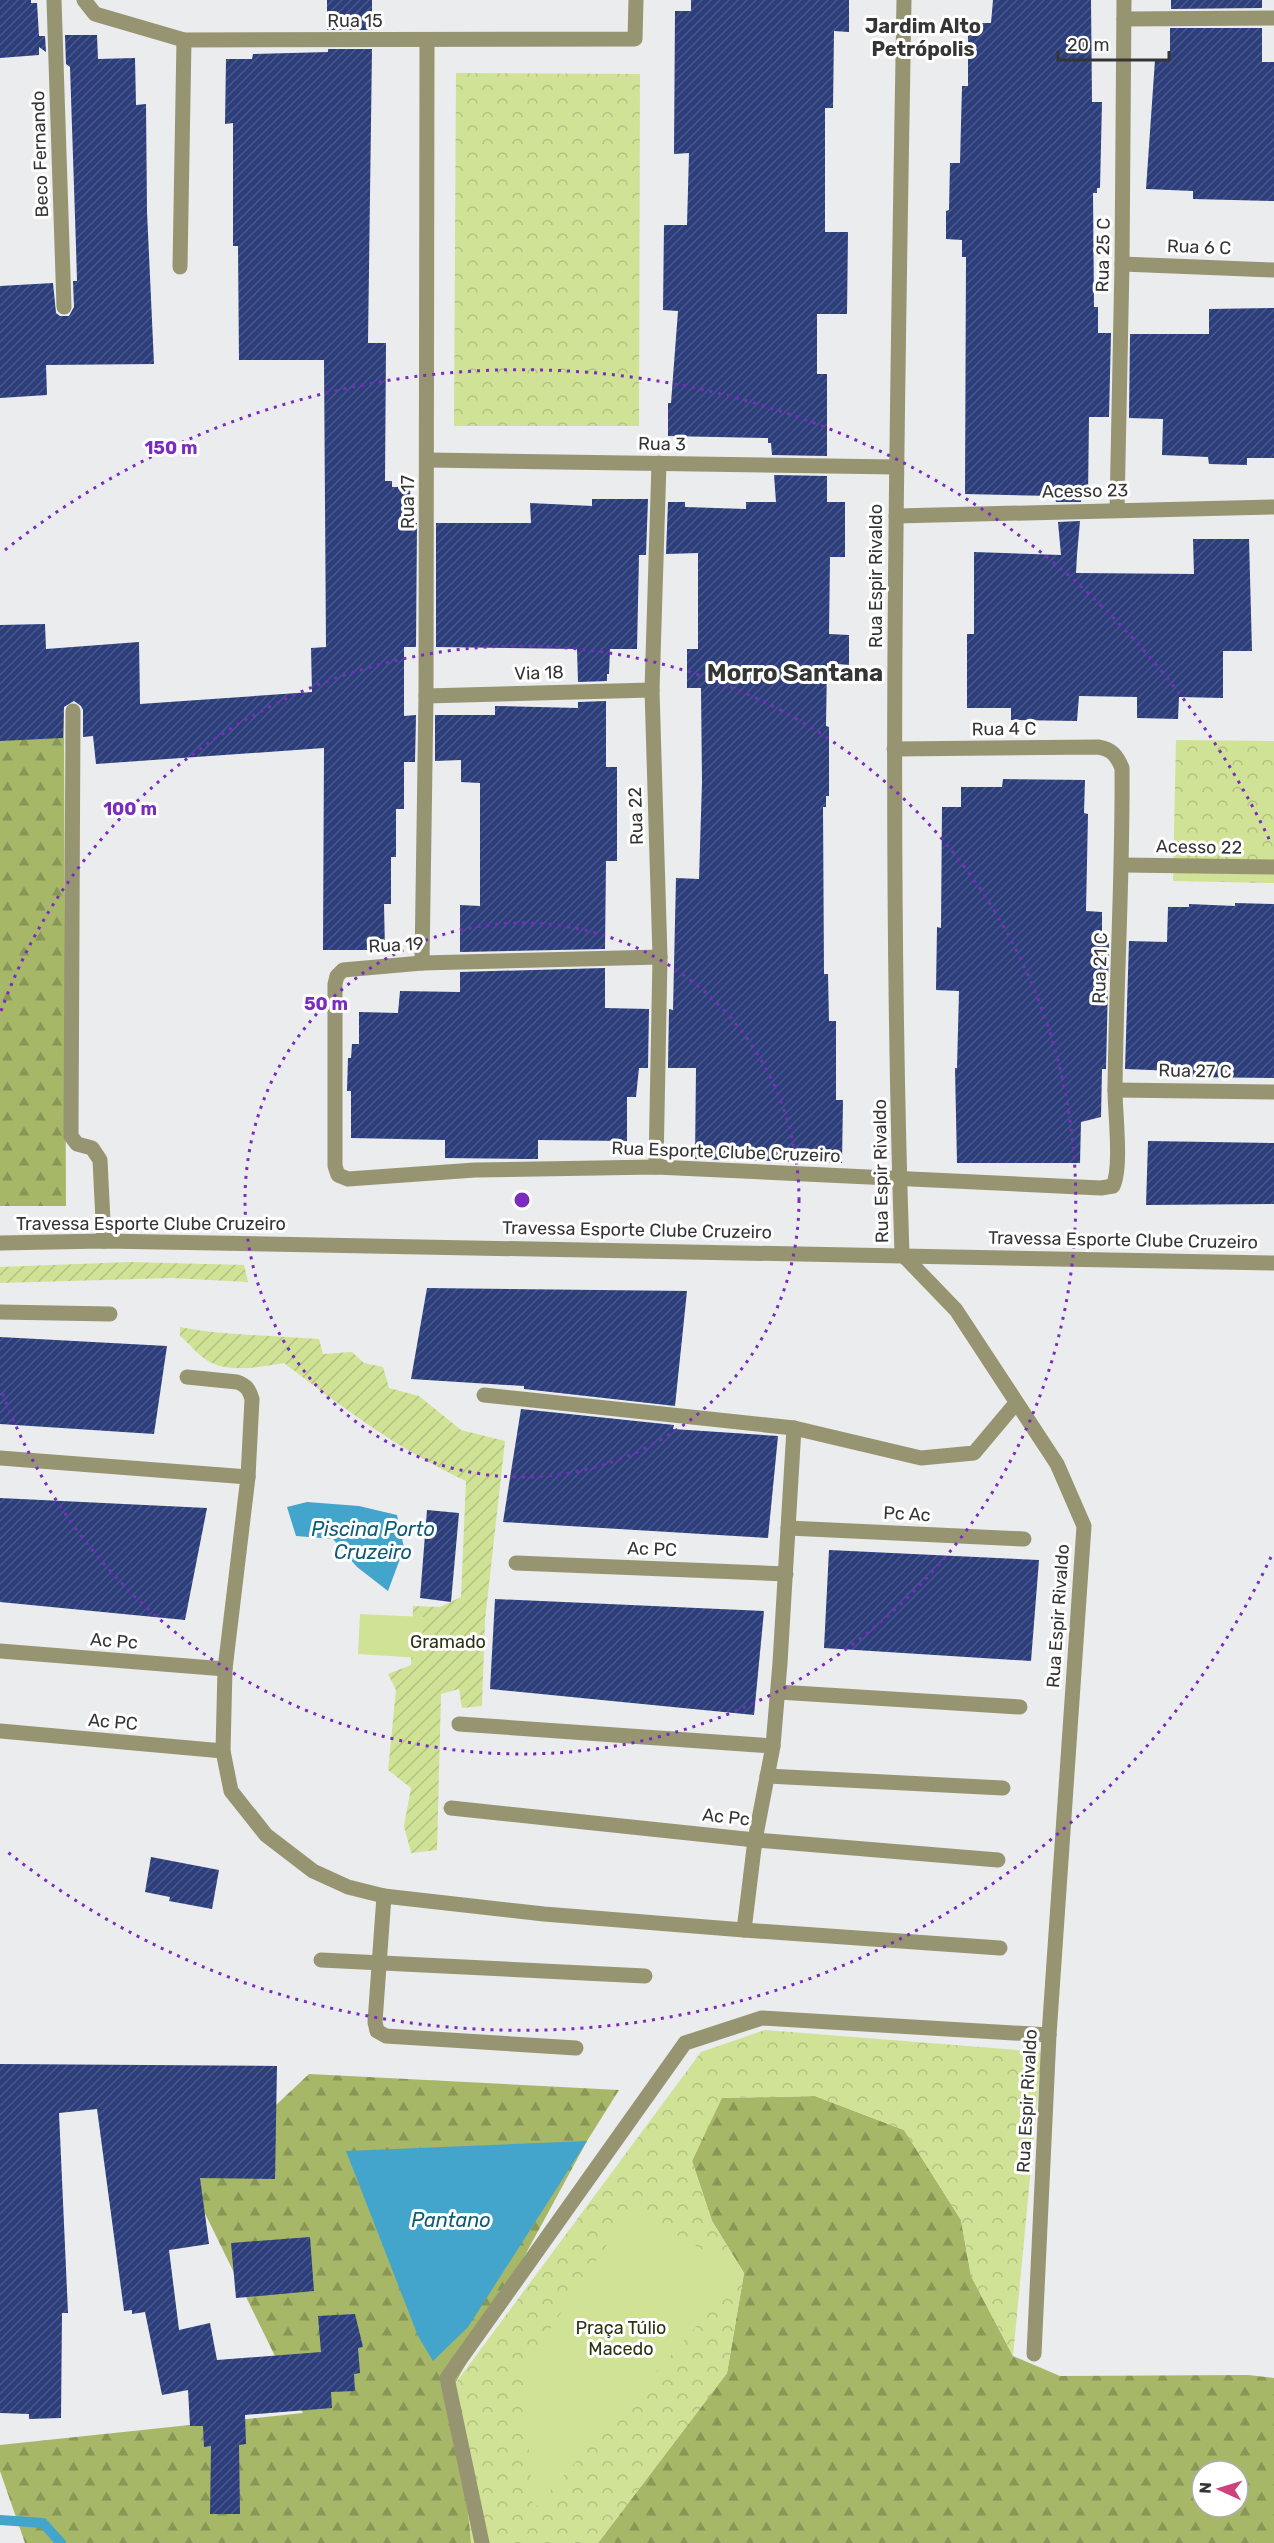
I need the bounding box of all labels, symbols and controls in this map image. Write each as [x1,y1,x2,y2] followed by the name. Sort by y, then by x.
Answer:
[327,10,383,32] street label: Rua 15
[865,14,981,61] district label: Jardim Alto Petrópolis
[1058,24,1169,62] scale bar
[1067,34,1109,56] text: 20 m
[27,90,53,218] street label: Beco Fernando
[1091,217,1115,293] street label: Rua 25 C
[1167,235,1231,259] street label: Rua 6 C
[638,433,686,455] street label: Rua 3
[144,437,198,459] text: 150 m
[397,475,419,529] street label: Rua 17
[1042,479,1128,503] street label: Acesso 23
[865,504,887,648] street label: Rua Espir Rivaldo
[707,659,883,687] district label: Morro Santana
[514,661,564,685] street label: Via 18
[972,717,1036,741] street label: Rua 4 C
[624,787,648,845] street label: Rua 22
[103,798,157,820] text: 100 m
[1156,835,1242,859] street label: Acesso 22
[1088,932,1112,1004] street label: Rua 21 C
[368,933,424,957] street label: Rua 19
[304,993,348,1015] text: 50 m
[1158,1059,1232,1083] street label: Rua 27 C
[869,1099,893,1243] street label: Rua Espir Rivaldo
[611,1137,841,1167] street label: Rua Esporte Clube Cruzeiro
[512,1190,532,1210] centre of rings
[16,1213,286,1235] street label: Travessa Esporte Clube Cruzeiro
[502,1217,772,1243] street label: Travessa Esporte Clube Cruzeiro
[988,1227,1258,1253] street label: Travessa Esporte Clube Cruzeiro
[883,1502,931,1526] street label: Pc Ac
[311,1517,435,1564] water label: Piscina Porto Cruzeiro
[627,1537,677,1561] street label: Ac PC
[1042,1543,1074,1689] street label: Rua Espir Rivaldo
[89,1628,139,1654] street label: Ac Pc
[410,1631,486,1653] park label: Gramado
[87,1709,139,1735] street label: Ac PC
[701,1804,751,1830] street label: Ac Pc
[1012,2028,1042,2174] street label: Rua Espir Rivaldo
[411,2208,491,2232] water label: Pantano
[576,2317,666,2360] park label: Praça Túlio Macedo
[1190,2459,1250,2519] north arrow
[1196,2482,1215,2494] text: N

